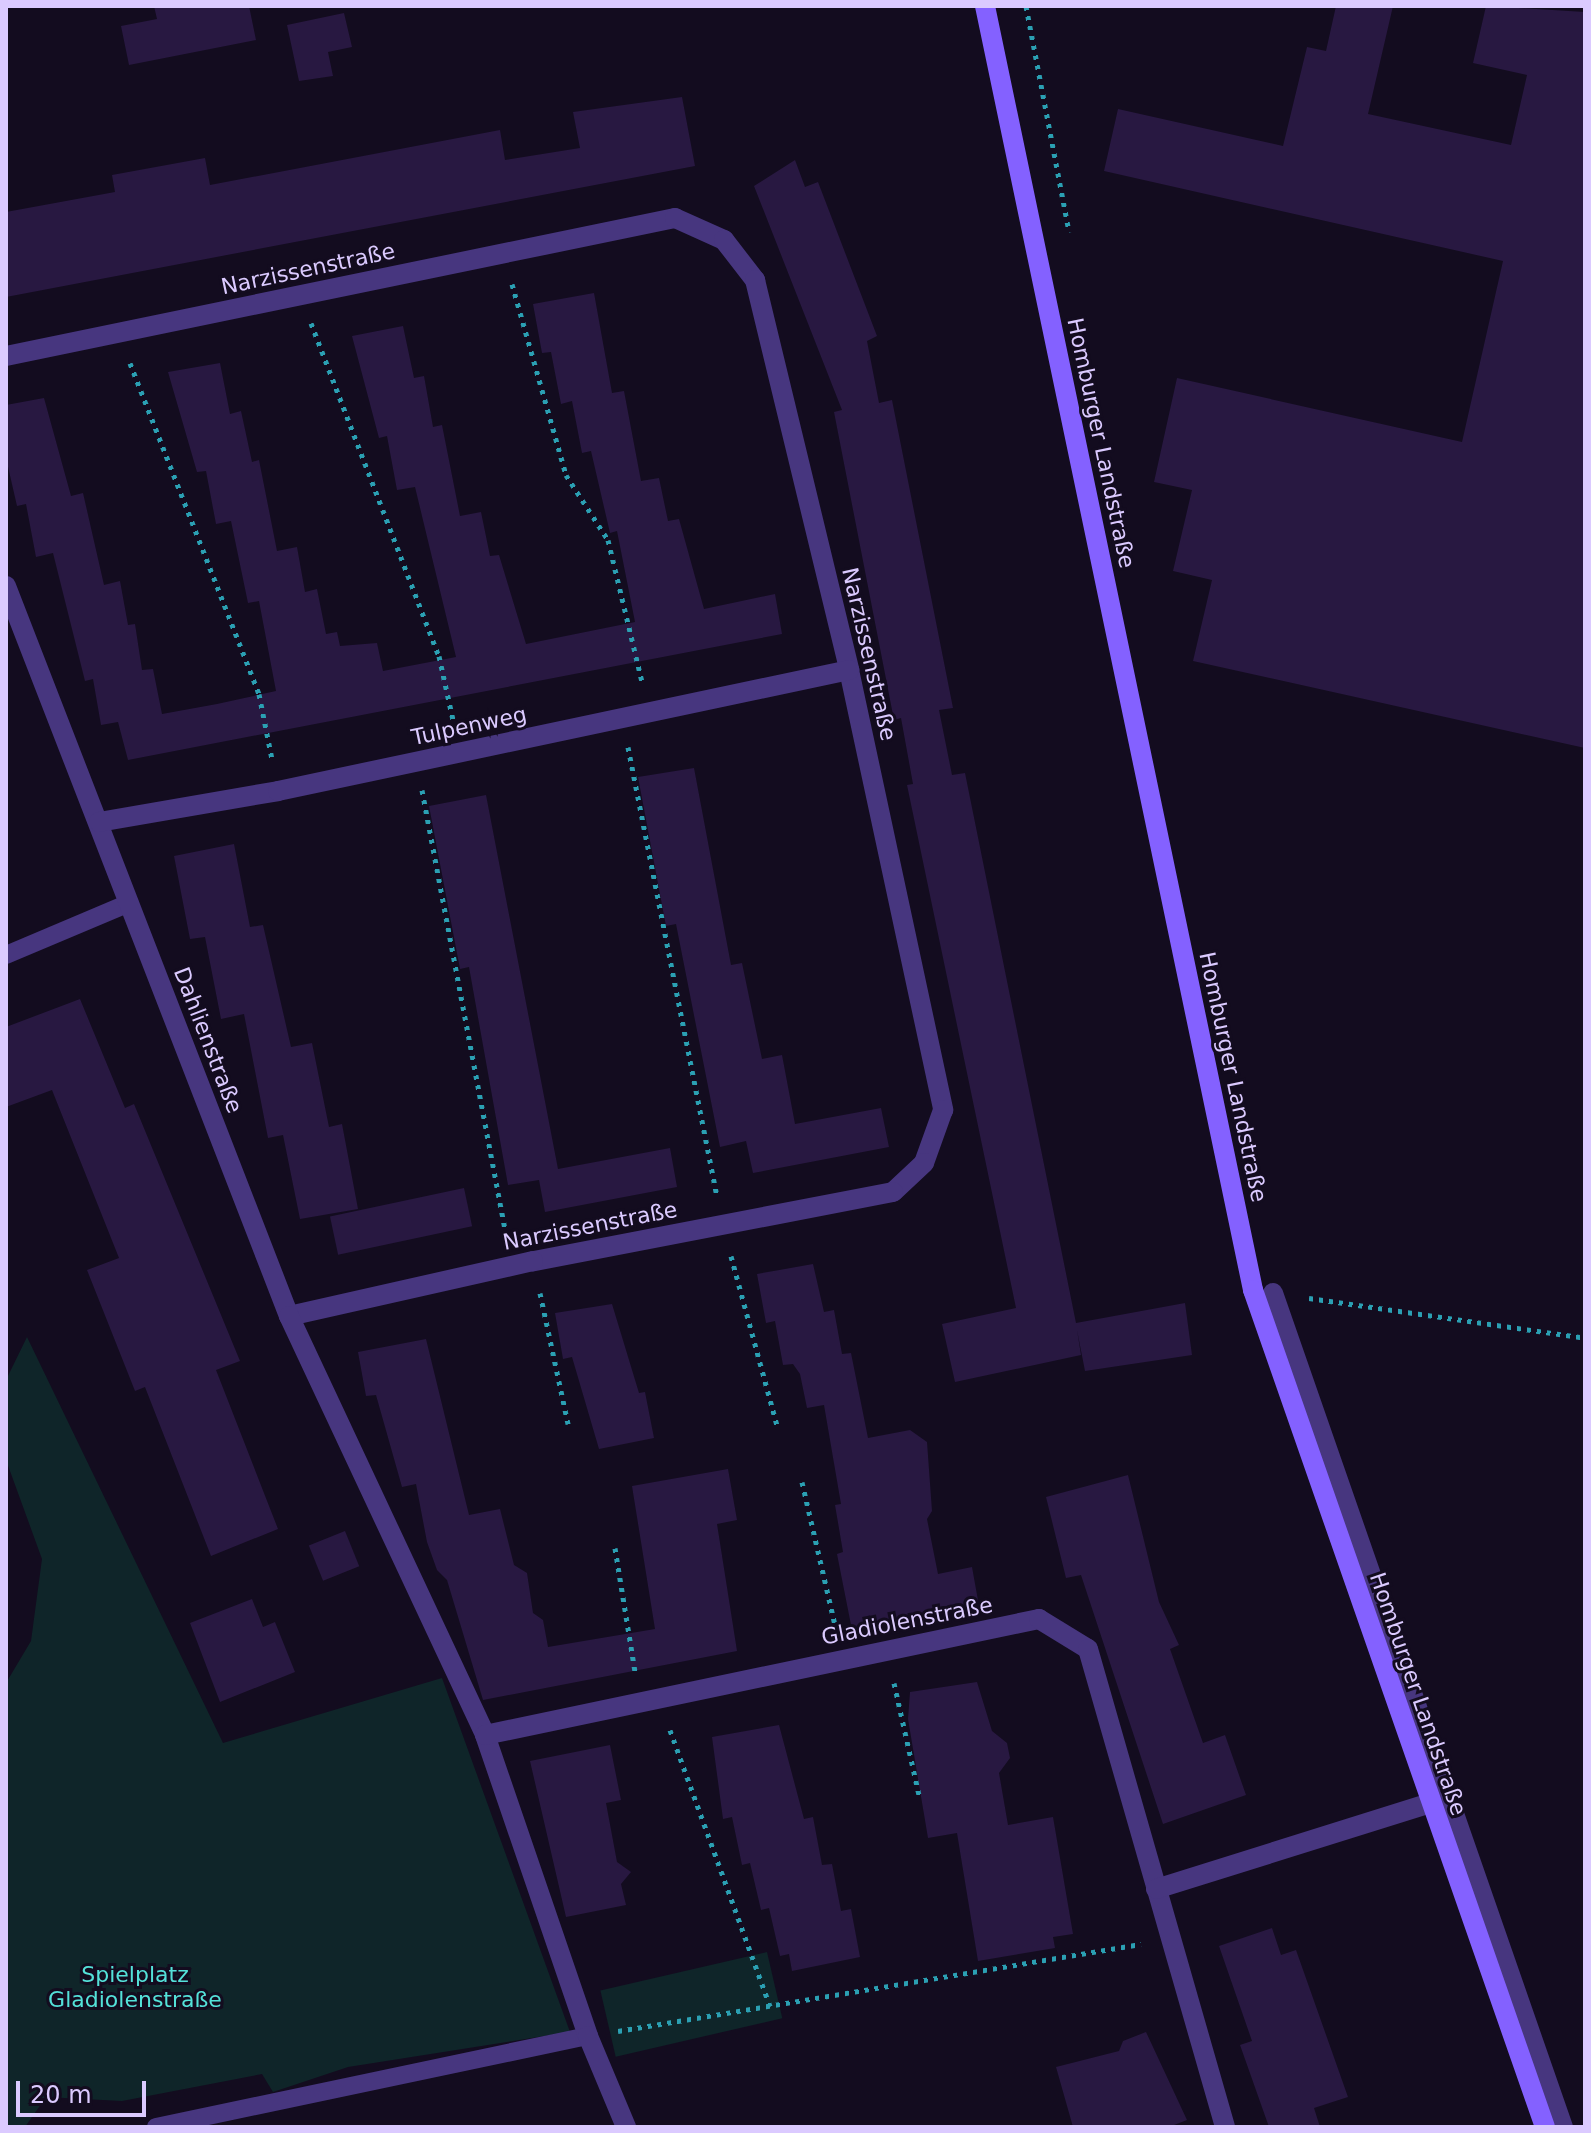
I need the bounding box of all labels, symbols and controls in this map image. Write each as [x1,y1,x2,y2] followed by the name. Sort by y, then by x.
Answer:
[219,238,397,300] street label: Narzissenstraße
[1062,315,1140,571] street label: Homburger Landstraße
[836,565,902,743] street label: Narzissenstraße
[409,701,529,751] street label: Tulpenweg
[1194,949,1272,1205] street label: Homburger Landstraße
[168,963,248,1117] street label: Dahlienstraße
[501,1196,679,1256] street label: Narzissenstraße
[1364,1569,1472,1819] street label: Homburger Landstraße
[819,1591,995,1651] street label: Gladiolenstraße
[48,1961,222,2012] park label: Spielplatz Gladiolenstraße
[20,2065,150,2115] scale bar
[30,2081,92,2109] text: 20 m

